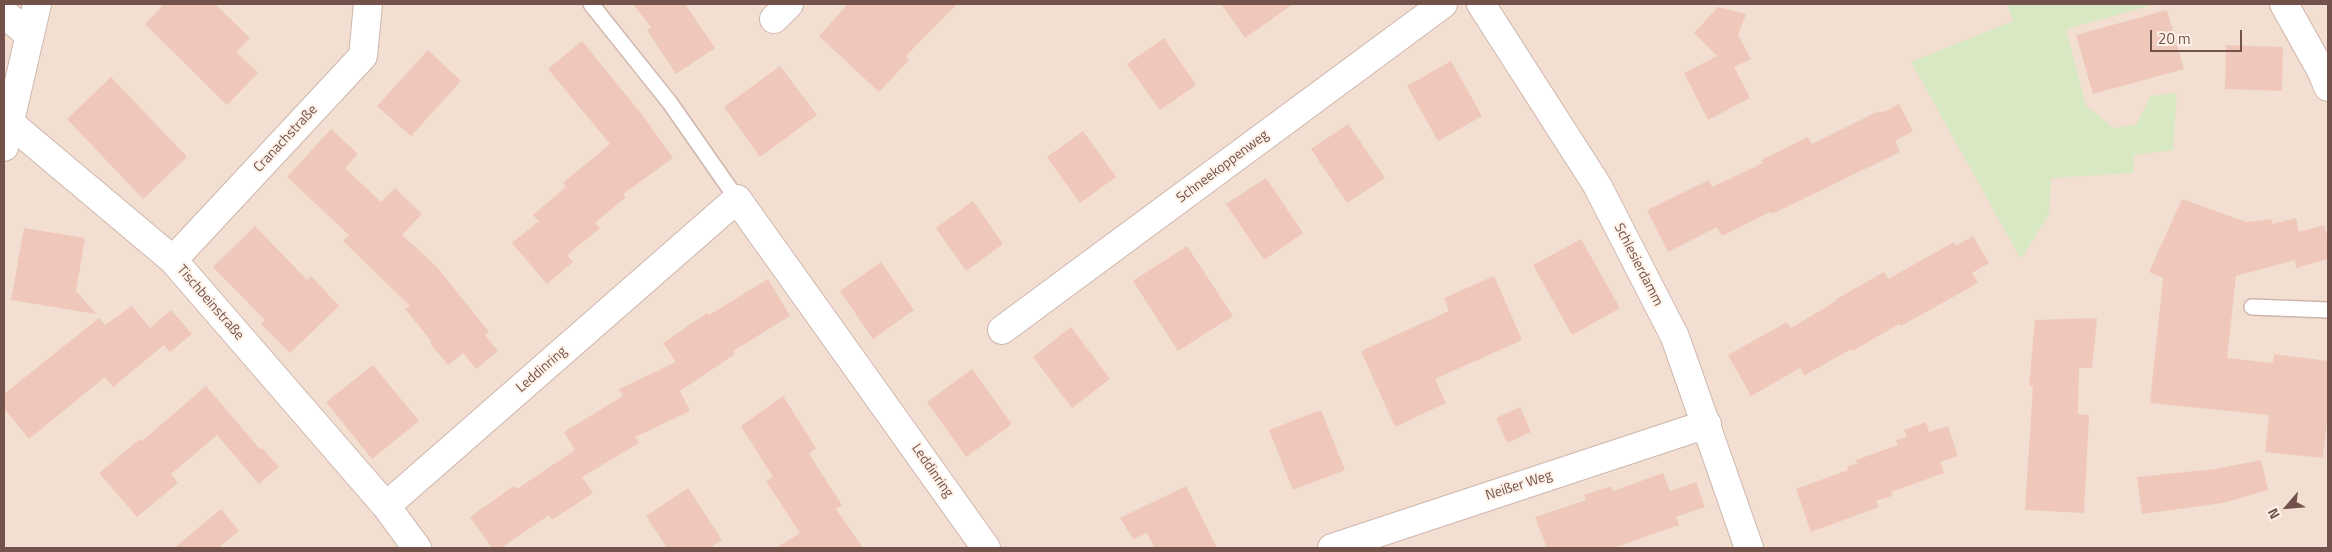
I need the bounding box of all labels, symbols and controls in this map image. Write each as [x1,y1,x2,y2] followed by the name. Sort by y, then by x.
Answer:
[2152,20,2244,52] scale bar
[2158,27,2191,50] text: 20 m
[251,102,321,176] street label: Cranachstraße
[1174,127,1272,207] street label: Schneekoppenweg
[1610,221,1666,309] street label: Schlesierdamm
[173,262,247,344] street label: Tischbeinstraße
[513,343,571,397] street label: Leddinring
[907,441,957,501] street label: Leddinring
[1484,467,1554,505] street label: Neißer Weg
[2262,482,2312,532] north arrow
[2262,505,2285,523] text: N

